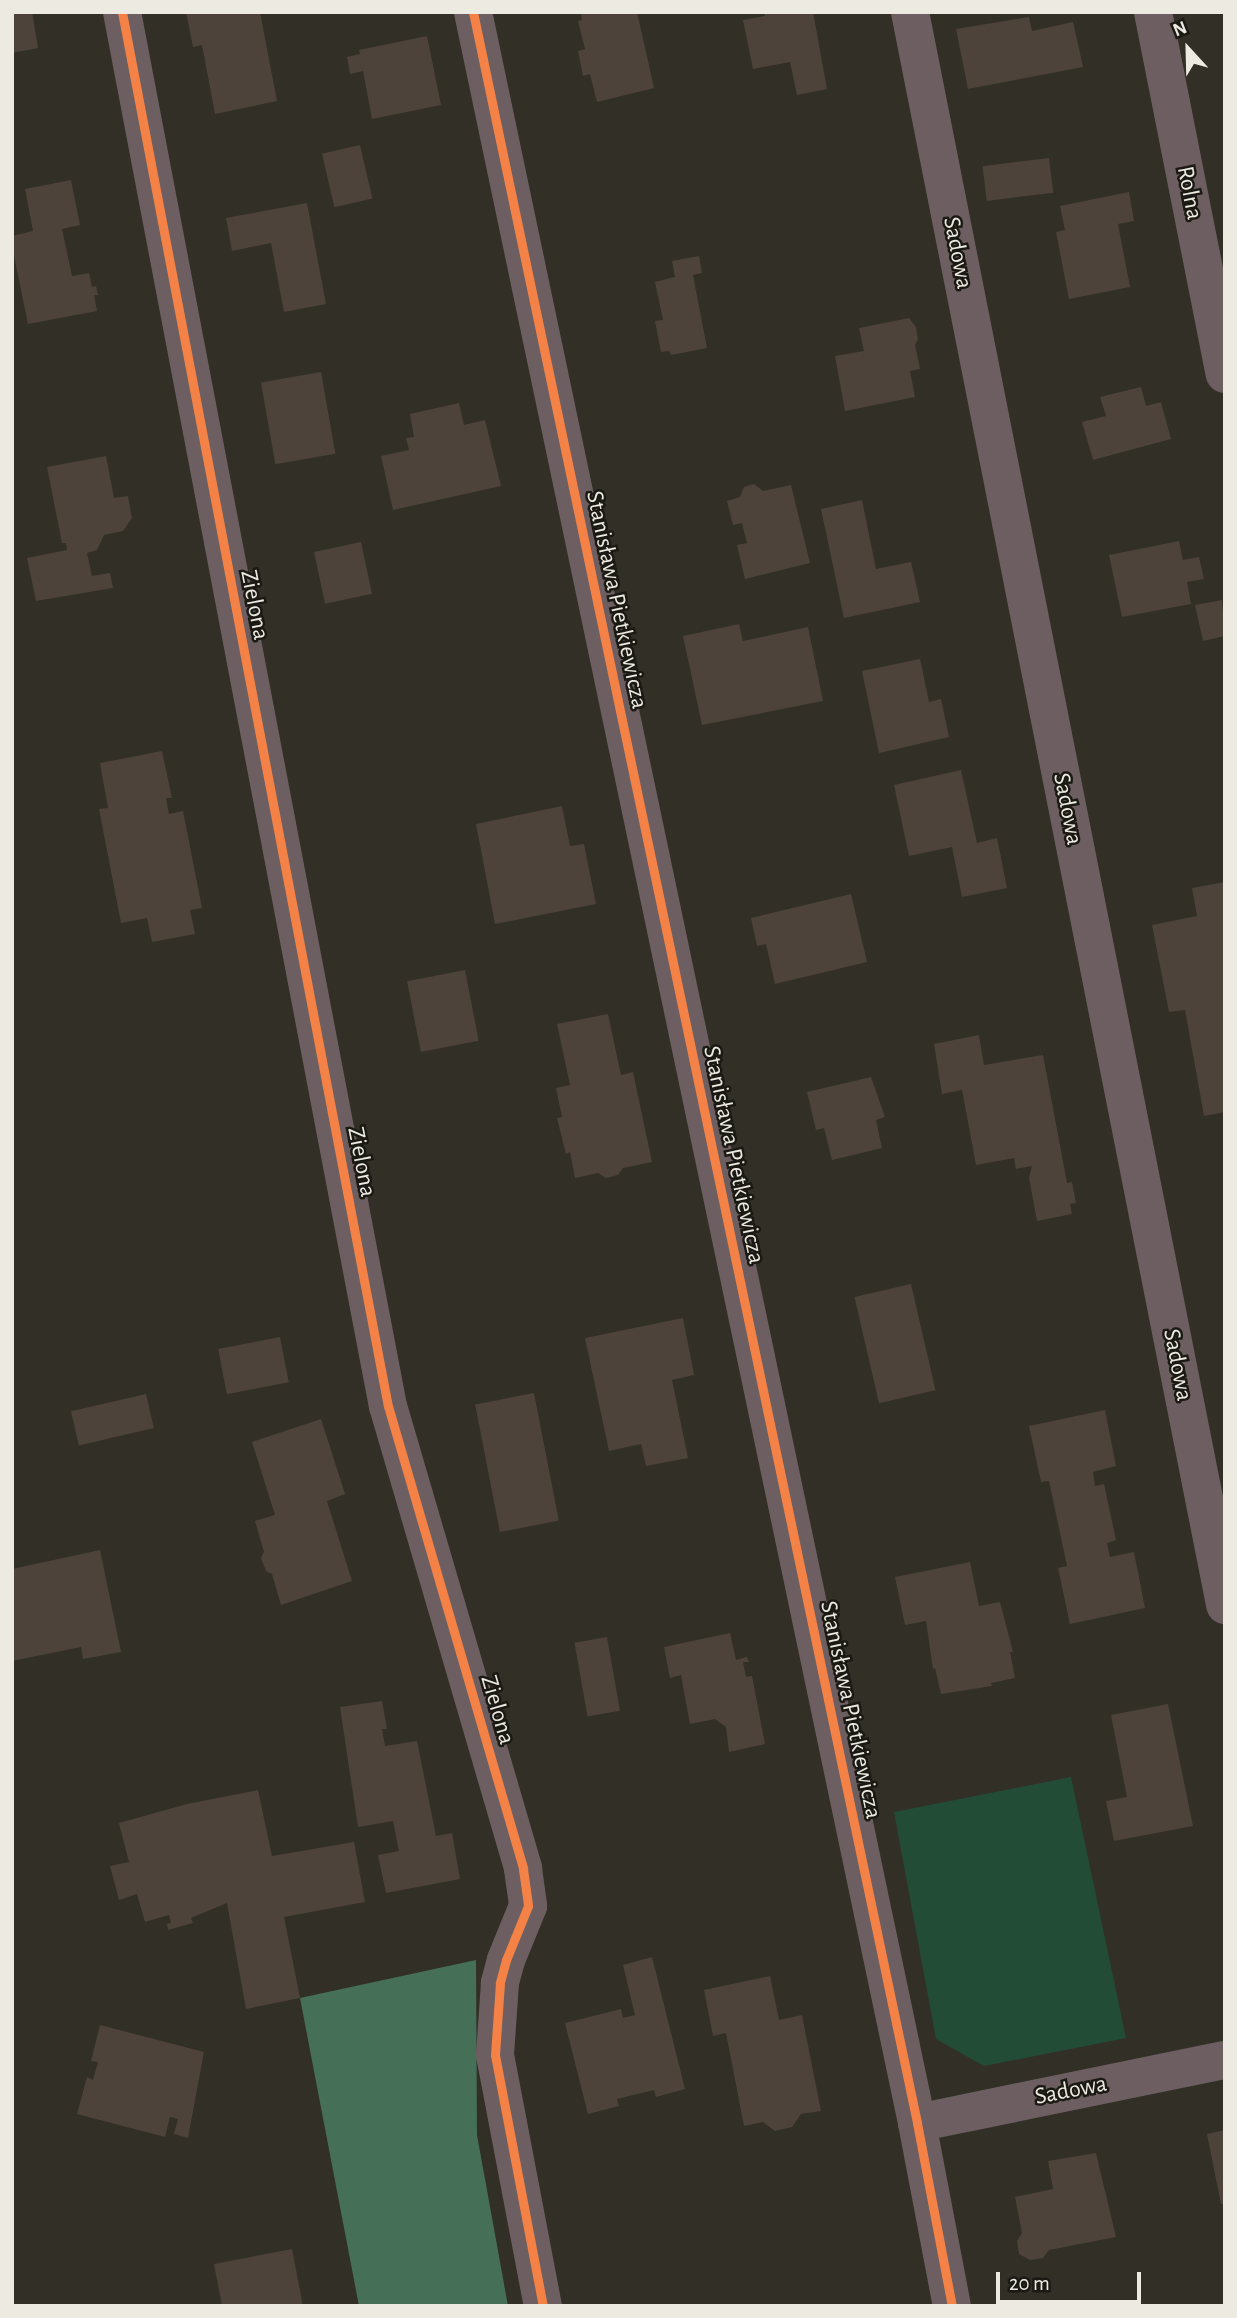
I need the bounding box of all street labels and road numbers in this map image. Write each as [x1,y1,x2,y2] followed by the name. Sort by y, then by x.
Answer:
[1170,164,1208,222] street label: Rolna
[936,215,978,291] street label: Sadowa
[579,489,653,711] street label: Stanisława Pietkiewicza
[233,568,275,642] street label: Zielona
[1046,771,1088,847] street label: Sadowa
[696,1044,770,1266] street label: Stanisława Pietkiewicza
[340,1125,382,1199] street label: Zielona
[1156,1327,1198,1403] street label: Sadowa
[813,1599,887,1821] street label: Stanisława Pietkiewicza
[473,1672,521,1748] street label: Zielona
[1033,2070,1109,2112] street label: Sadowa

